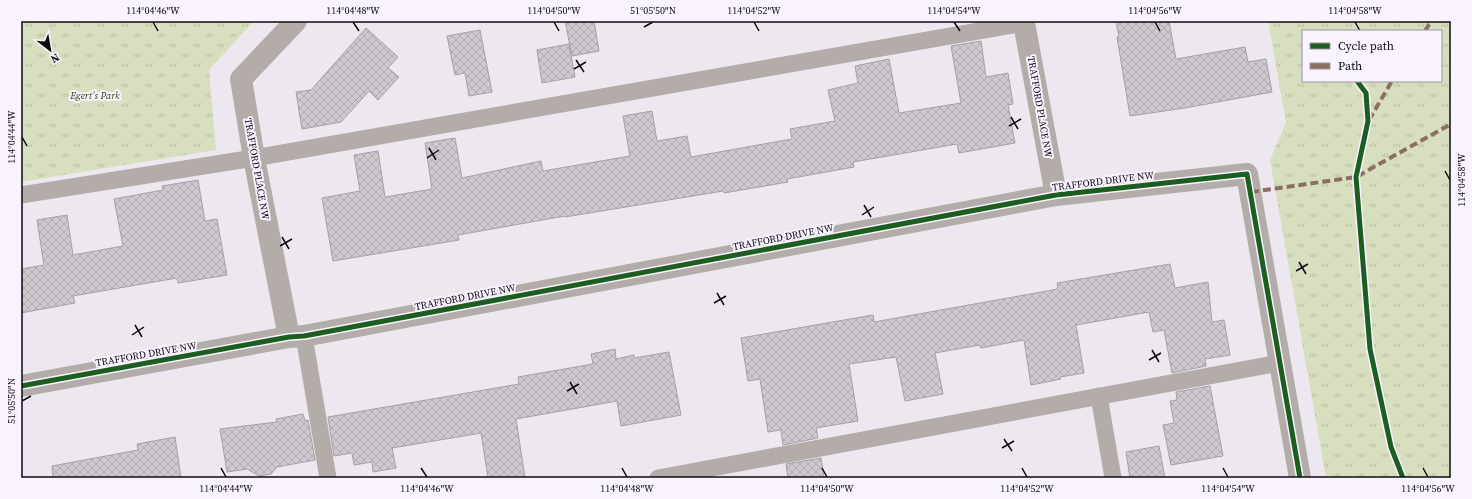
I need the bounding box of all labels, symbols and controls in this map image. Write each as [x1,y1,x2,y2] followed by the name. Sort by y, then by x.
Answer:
[126,4,180,17] text: 114°04'46"W
[326,4,380,17] text: 114°04'48"W
[527,4,581,17] text: 114°04'50"W
[630,4,676,17] text: 51°05'50"N
[727,4,781,17] text: 114°04'52"W
[927,4,981,17] text: 114°04'54"W
[1128,4,1182,17] text: 114°04'56"W
[1328,4,1382,17] text: 114°04'58"W
[30,30,70,70] north arrow
[1302,30,1442,82] legend
[1338,38,1394,54] text: Cycle path
[48,50,62,67] text: N
[1025,55,1055,159] street label: TRAFFORD PLACE NW
[1338,58,1362,74] text: Path
[69,89,120,102] park label: Egert's Park
[5,110,18,164] text: 114°04'44"W
[242,117,272,221] street label: TRAFFORD PLACE NW
[1455,153,1468,207] text: 114°04'58"W
[1051,168,1155,194] street label: TRAFFORD DRIVE NW
[731,221,835,253] street label: TRAFFORD DRIVE NW
[413,281,517,313] street label: TRAFFORD DRIVE NW
[94,339,198,369] street label: TRAFFORD DRIVE NW
[5,378,18,424] text: 51°05'50"N
[199,482,253,495] text: 114°04'44"W
[400,482,454,495] text: 114°04'46"W
[600,482,654,495] text: 114°04'48"W
[800,482,854,495] text: 114°04'50"W
[1000,482,1054,495] text: 114°04'52"W
[1201,482,1255,495] text: 114°04'54"W
[1401,482,1455,495] text: 114°04'56"W

